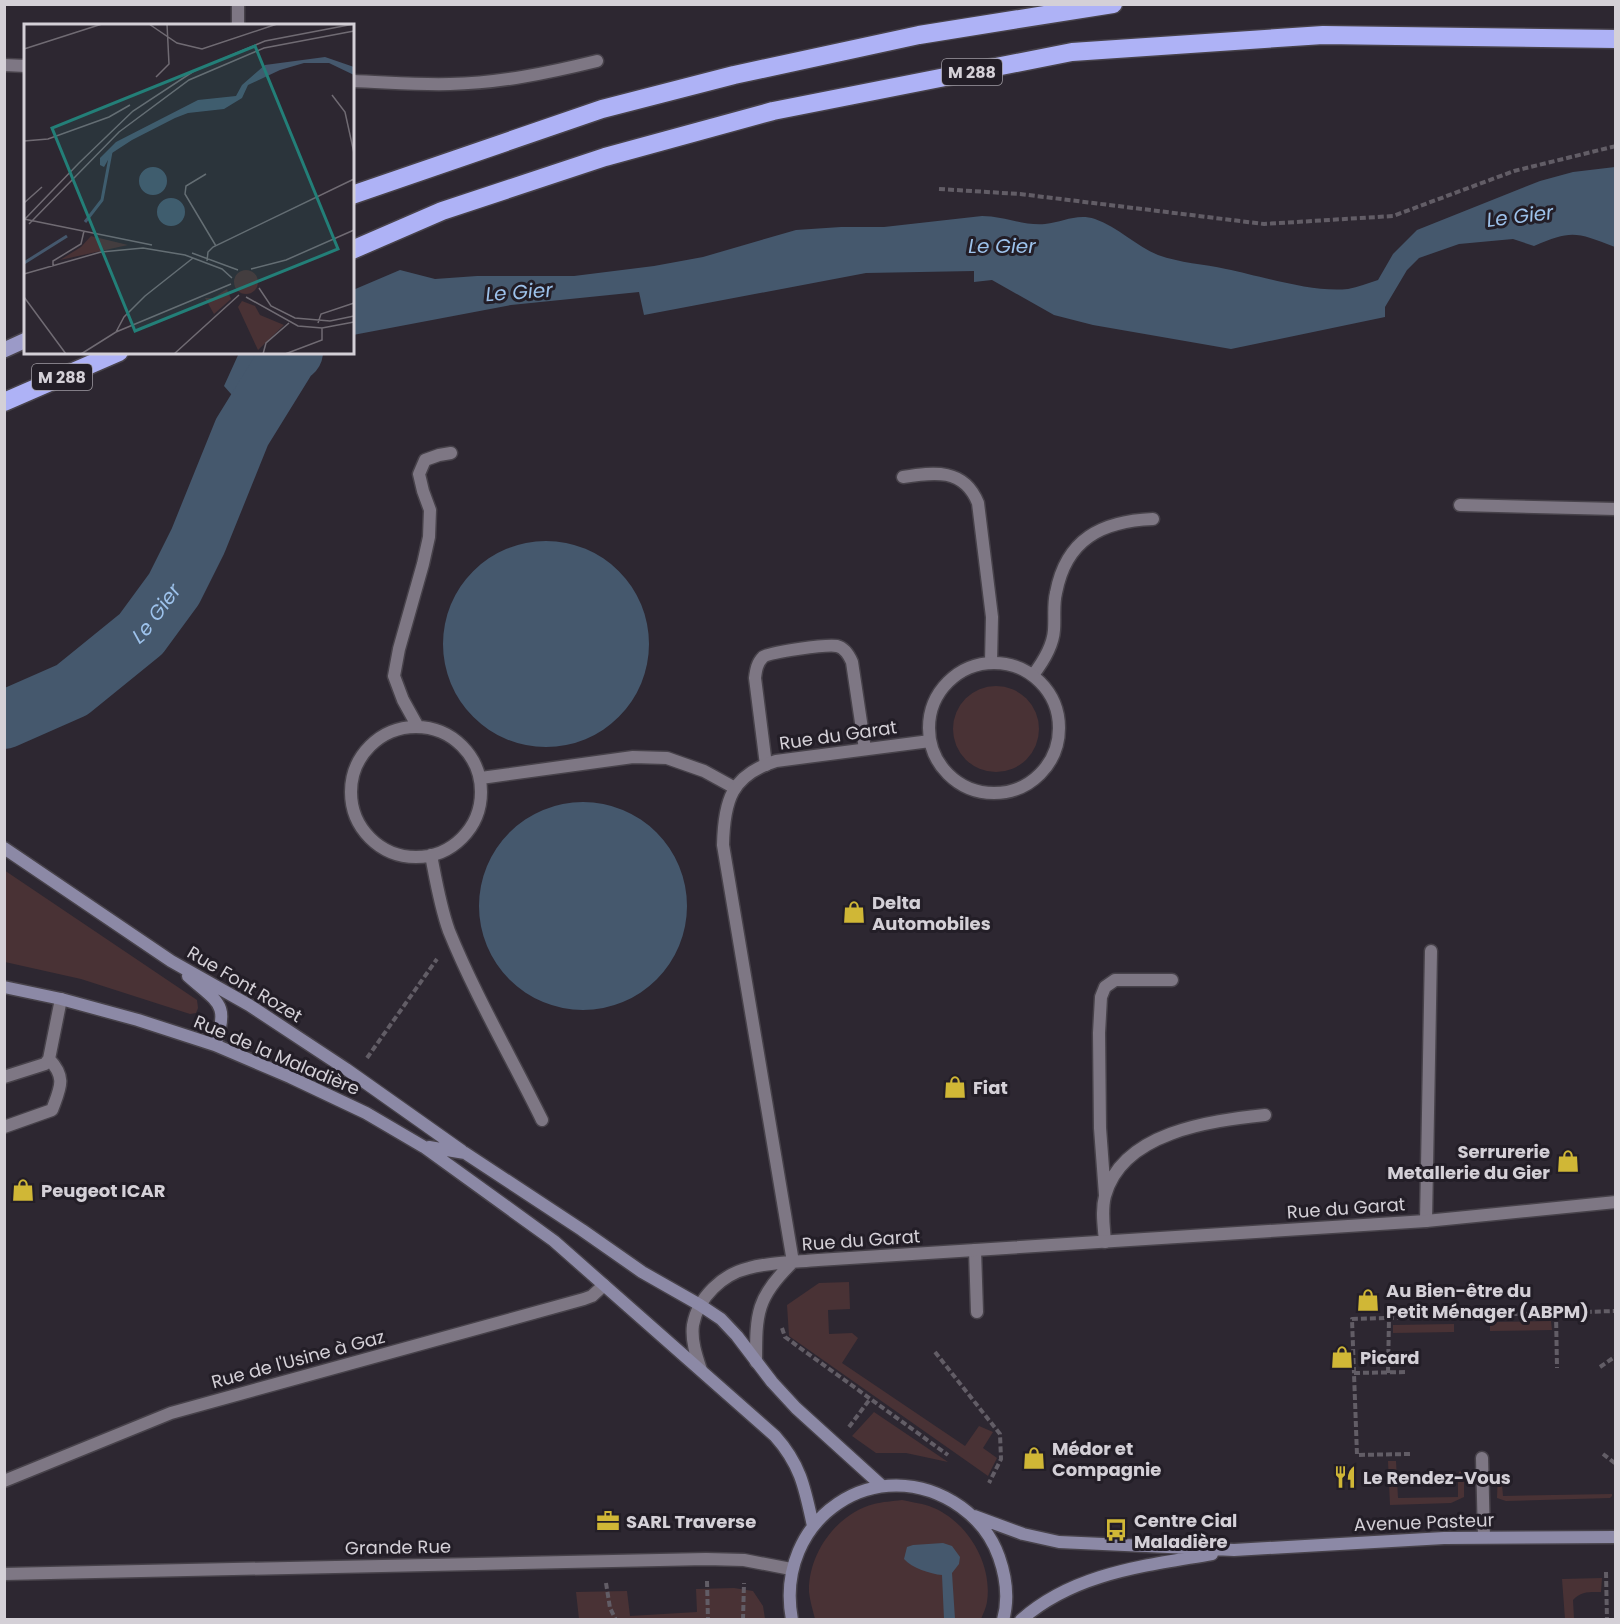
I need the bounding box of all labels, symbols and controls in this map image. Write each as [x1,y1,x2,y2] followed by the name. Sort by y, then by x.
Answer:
[24,24,354,354] inset map
[942,59,1002,85] road number: M 288
[1485,198,1556,234] water label: Le Gier
[968,232,1036,260] water label: Le Gier
[484,276,554,308] water label: Le Gier
[32,364,92,390] road number: M 288
[126,577,188,650] water label: Le Gier
[778,714,898,756] street label: Rue du Garat
[872,890,991,936] place label: Delta Automobiles
[841,899,867,925] shop icon: Delta Automobiles
[183,940,307,1028] street label: Rue Font Rozet
[190,1009,364,1101] street label: Rue de la Maladière
[942,1074,968,1100] shop icon: Fiat
[973,1075,1008,1100] place label: Fiat
[1387,1139,1550,1185] place label: Serrurerie Metallerie du Gier
[1555,1148,1581,1174] shop icon: Serrurerie Metallerie du Gier
[10,1177,36,1203] shop icon: Peugeot ICAR
[41,1178,166,1203] place label: Peugeot ICAR
[1286,1191,1406,1225] street label: Rue du Garat
[801,1223,921,1257] street label: Rue du Garat
[1386,1278,1589,1324] place label: Au Bien-être du Petit Ménager (ABPM)
[1355,1287,1381,1313] shop icon: Au Bien-être du Petit Ménager (ABPM)
[208,1324,388,1394] street label: Rue de l'Usine à Gaz
[1329,1344,1355,1370] shop icon: Picard
[1360,1345,1420,1370] place label: Picard
[1052,1436,1161,1482] place label: Médor et Compagnie
[1021,1445,1047,1471] shop icon: Médor et Compagnie
[1332,1464,1358,1490] restaurant icon: Le Rendez-Vous
[1363,1465,1511,1490] place label: Le Rendez-Vous
[1353,1507,1495,1537] street label: Avenue Pasteur
[595,1508,621,1534] office icon: SARL Traverse
[1134,1508,1237,1554] place label: Centre Cial Maladière
[626,1509,756,1534] place label: SARL Traverse
[1103,1517,1129,1543] bus stop icon: Centre Cial Maladière
[345,1534,451,1560] street label: Grande Rue

